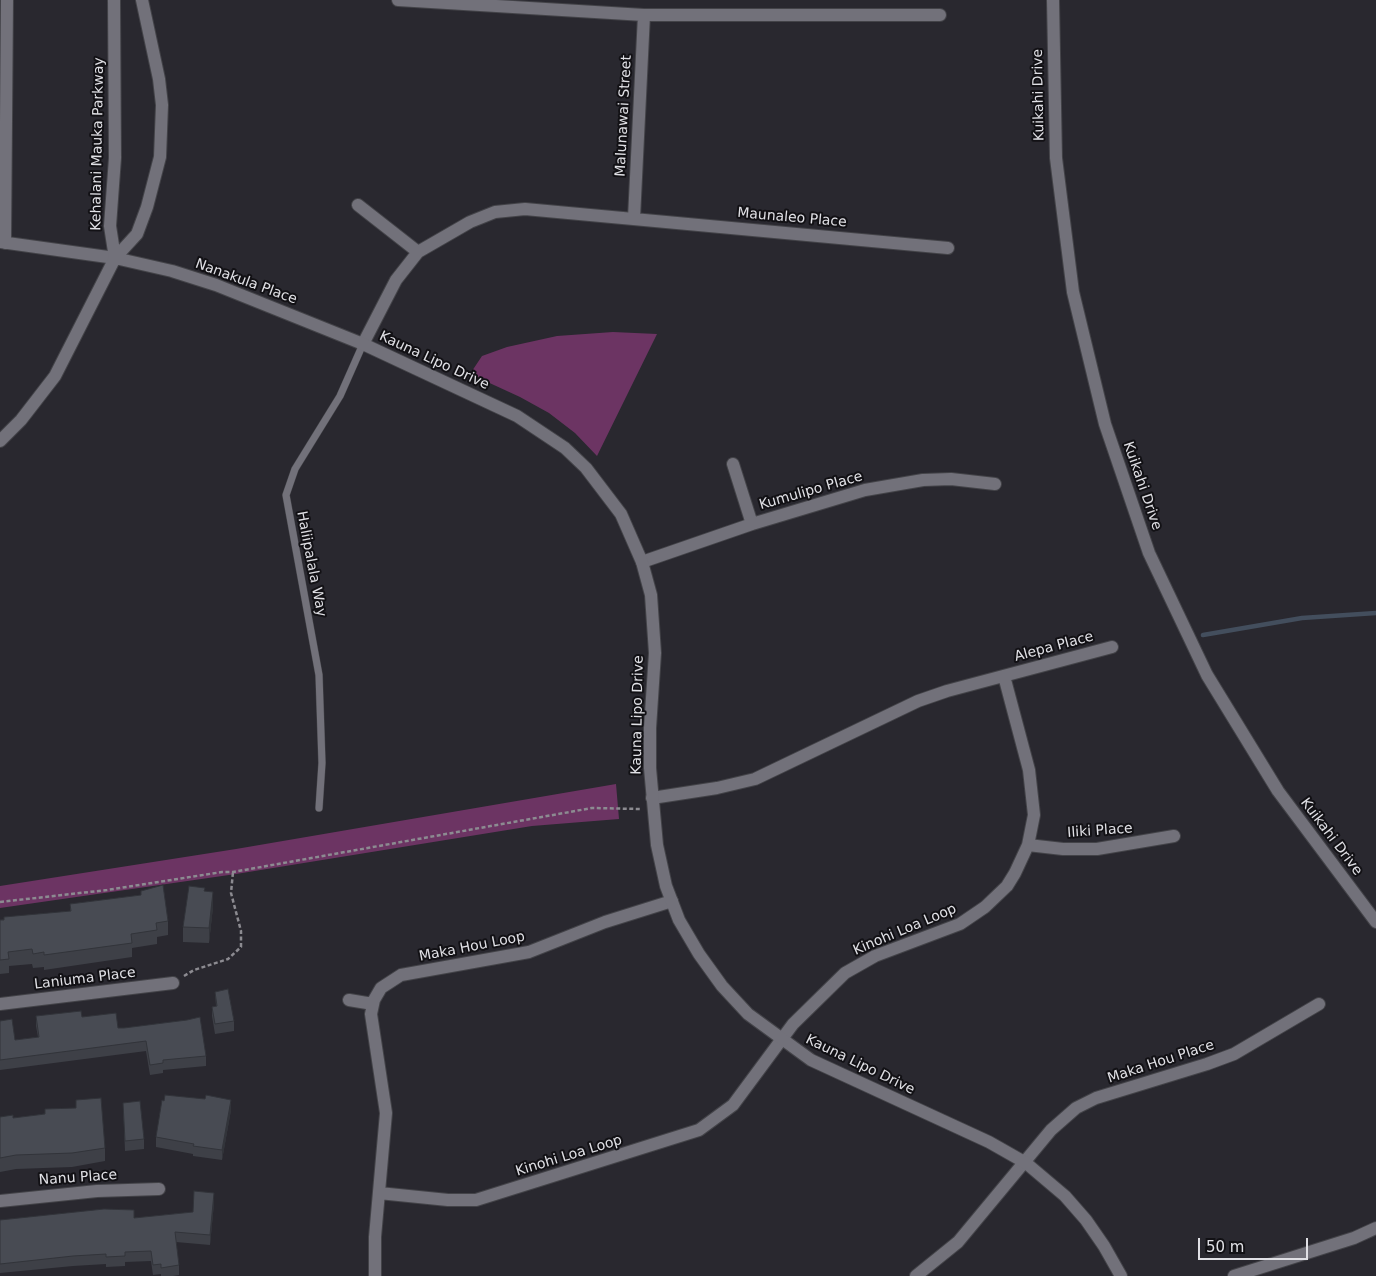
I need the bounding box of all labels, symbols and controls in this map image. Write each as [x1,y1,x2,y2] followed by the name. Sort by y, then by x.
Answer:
[1030,49,1048,141] street label: Kuikahi Drive
[612,55,636,177] street label: Malunawai Street
[88,57,108,231] street label: Kehalani Mauka Parkway
[737,205,847,231] street label: Maunaleo Place
[193,256,299,308] street label: Nanakula Place
[376,328,492,394] street label: Kauna Lipo Drive
[1119,440,1165,532] street label: Kuikahi Drive
[757,468,865,514] street label: Kumulipo Place
[293,510,329,618] street label: Haliipalala Way
[1013,628,1095,666] street label: Alepa Place
[629,655,647,775] street label: Kauna Lipo Drive
[1297,795,1365,879] street label: Kuikahi Drive
[1067,820,1133,842] street label: Iliki Place
[851,901,959,959] street label: Kinohi Loa Loop
[418,928,526,966] street label: Maka Hou Loop
[33,964,137,994] street label: Laniuma Place
[803,1031,917,1099] street label: Kauna Lipo Drive
[1106,1037,1216,1087] street label: Maka Hou Place
[514,1132,624,1180] street label: Kinohi Loa Loop
[38,1167,118,1189] street label: Nanu Place
[1201,1228,1311,1260] scale bar
[1206,1238,1244,1256] text: 50 m

